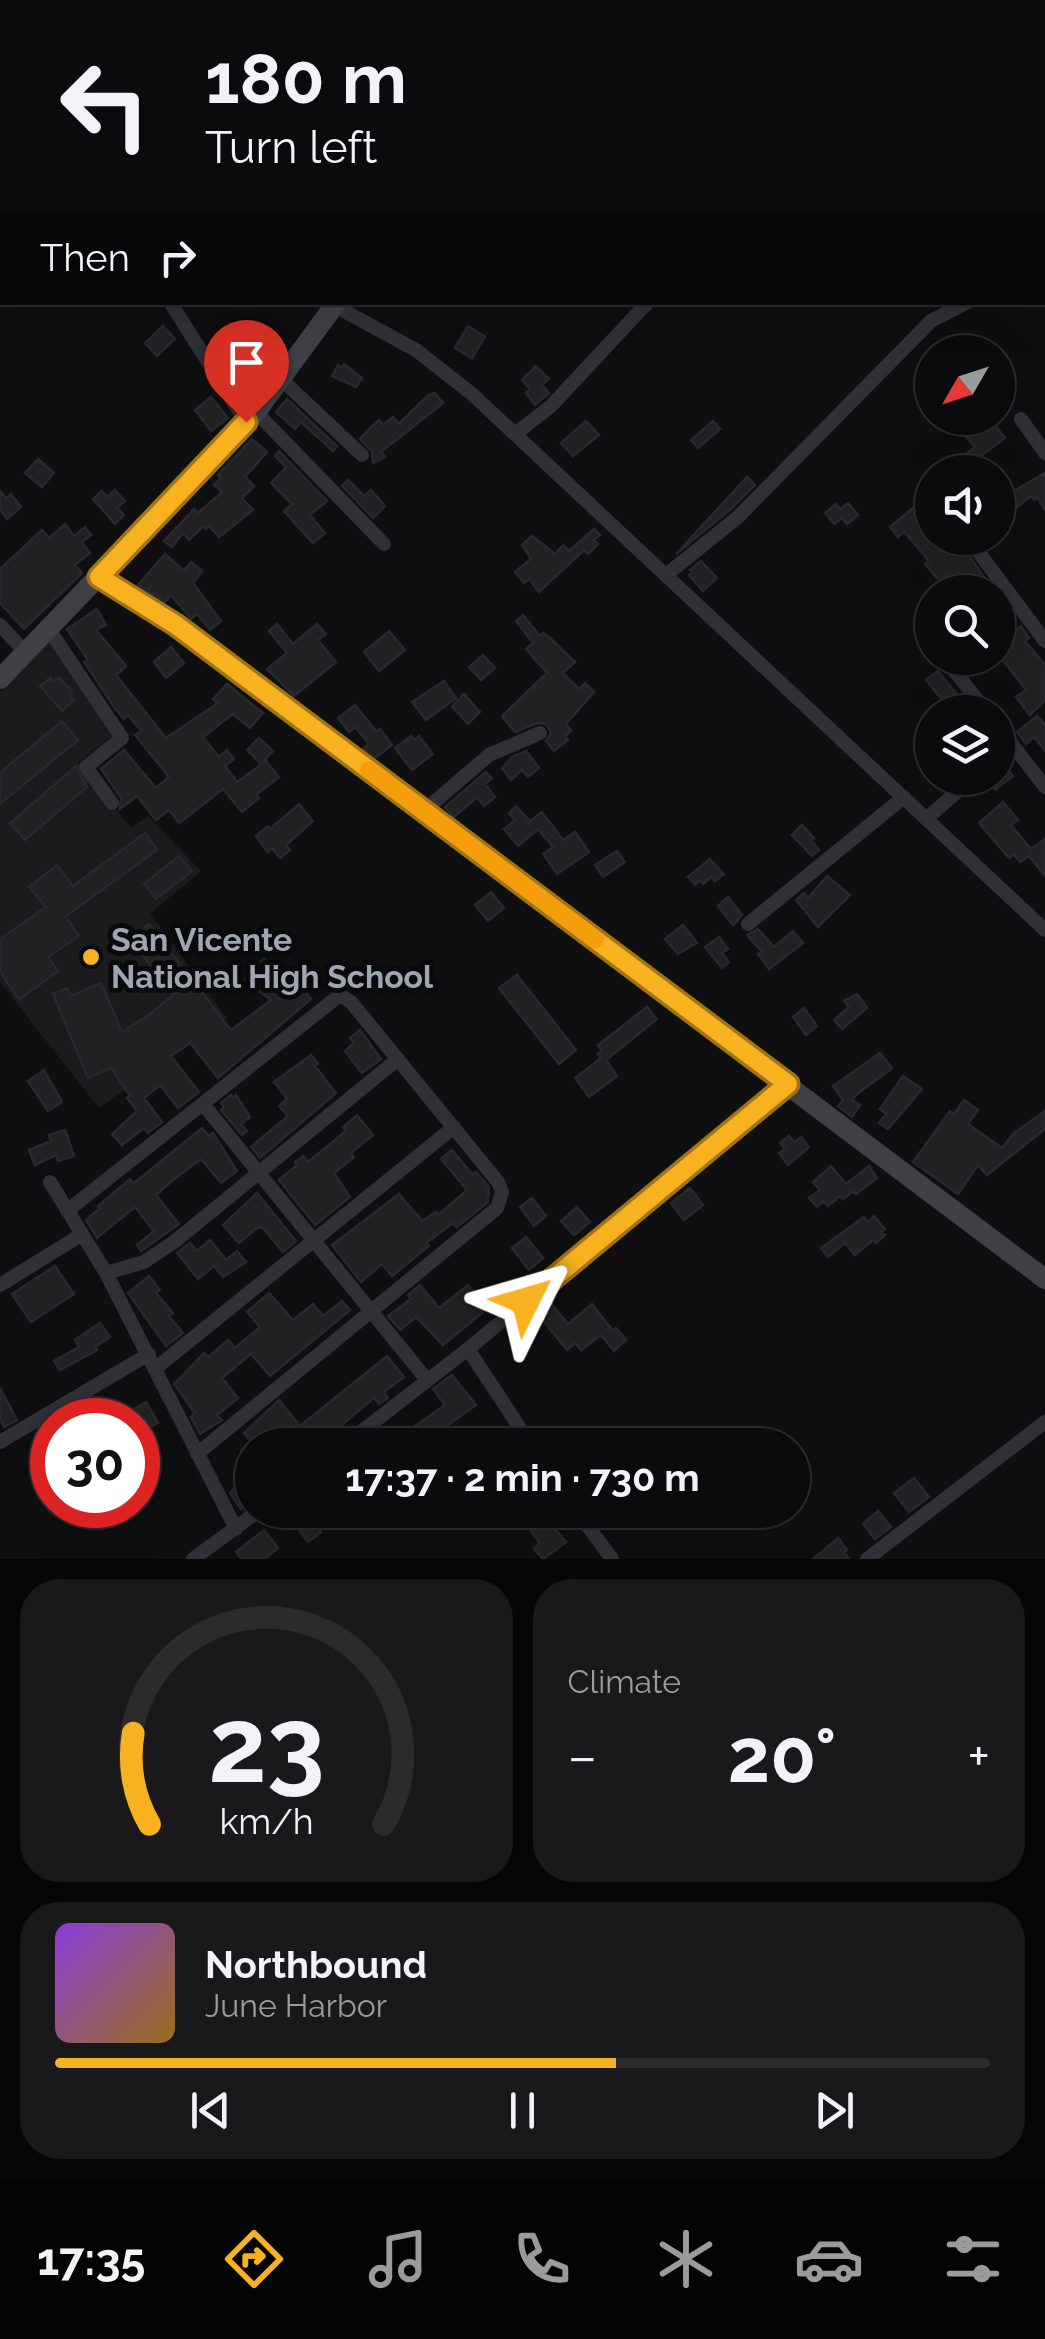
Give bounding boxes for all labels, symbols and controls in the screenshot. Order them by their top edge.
text: 180 m [205,37,407,119]
icon: left [40,40,170,170]
text: Turn left [205,121,377,174]
icon: right [150,230,205,285]
text: Then [40,235,130,280]
pin [204,320,289,423]
icon: arrive [219,335,274,390]
north arrow [915,335,1015,435]
map controls [915,335,1015,795]
button: sound [915,455,1015,555]
button: search [915,575,1015,675]
button: layers [915,695,1015,795]
place label: San Vicente National High School [111,921,434,995]
marker: San Vicente National High School [80,946,102,968]
position arrow [474,1249,578,1353]
speed limit sign: 30 [30,1398,160,1528]
text: 17:37 · 2 min · 730 m [345,1455,700,1500]
text: Climate [568,1663,681,1700]
text: 23 [208,1684,325,1806]
text: 20° [728,1711,836,1800]
text: − [568,1724,597,1789]
text: + [967,1724,990,1789]
text: km/h [219,1800,313,1842]
text: Northbound [205,1942,427,1987]
text: June Harbor [205,1987,387,2024]
icon: previous [183,2083,238,2138]
icon: pause [495,2083,550,2138]
icon: next [807,2083,862,2138]
icon: directions [219,2224,289,2294]
icon: music [363,2224,433,2294]
icon: phone [507,2224,577,2294]
icon: climate [651,2224,721,2294]
icon: car [794,2224,864,2294]
icon: filters [938,2224,1008,2294]
text: 17:35 [37,2233,146,2286]

